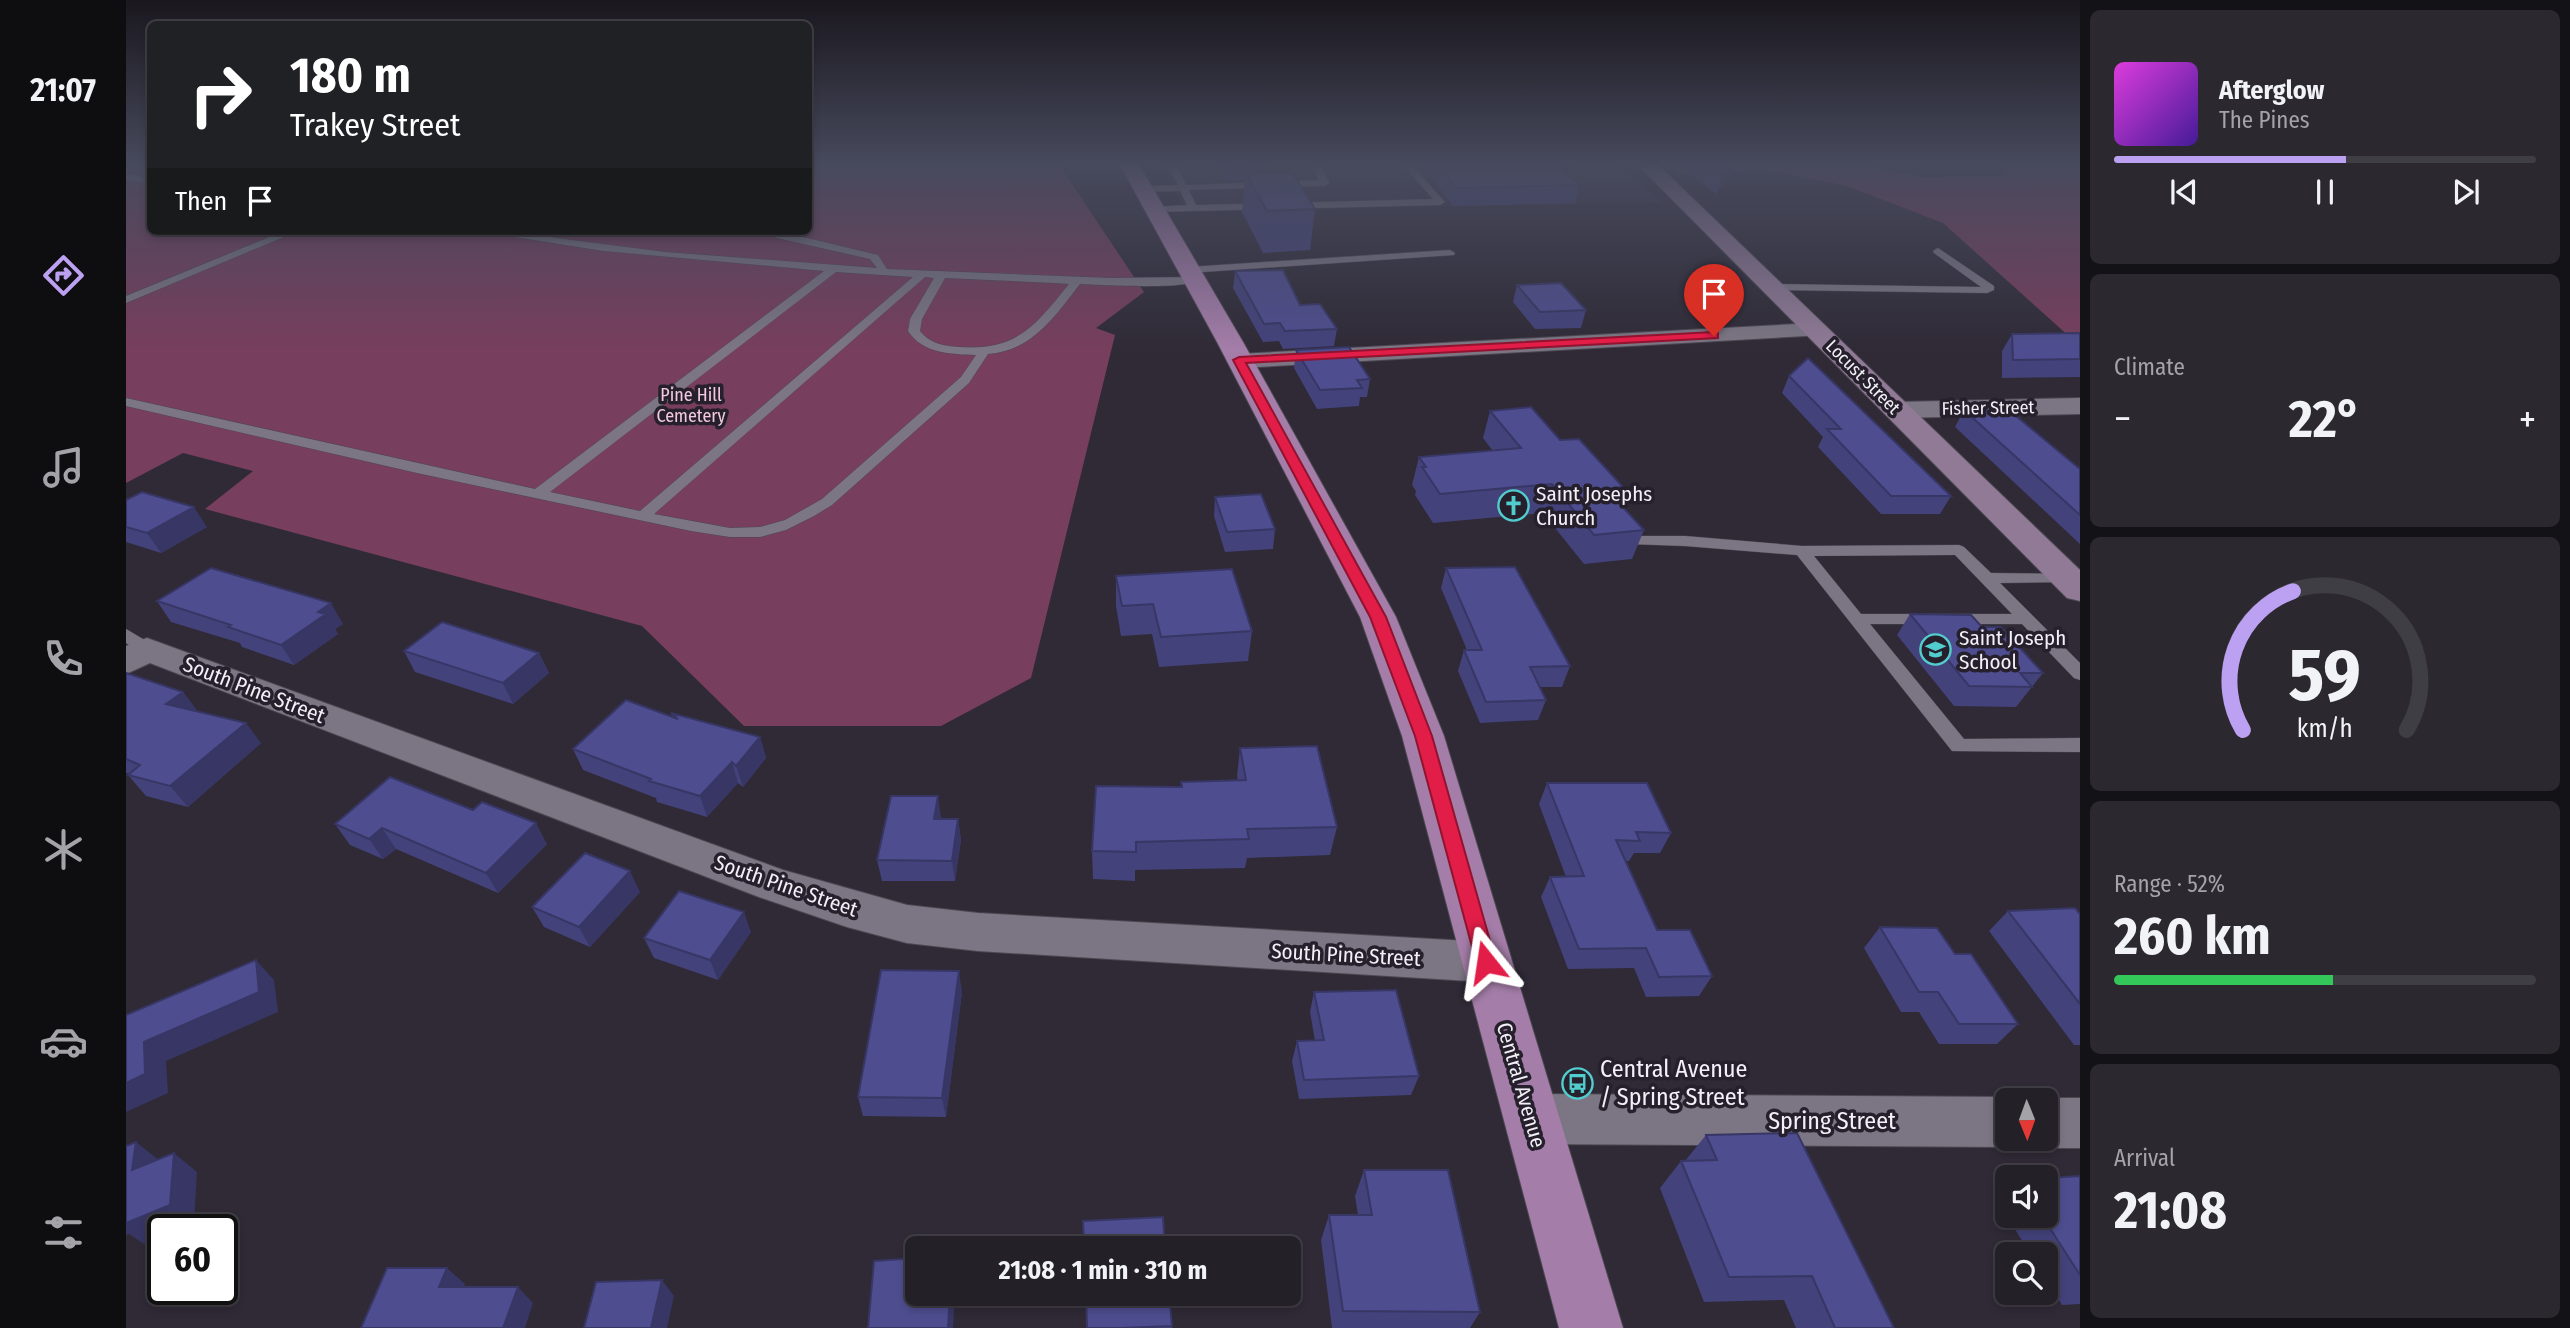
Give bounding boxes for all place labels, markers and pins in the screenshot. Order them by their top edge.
pin [1684,264,1744,336]
place label: Saint Josephs Church [1536,481,1652,531]
church icon: Saint Josephs Church [1496,489,1530,523]
place label: Saint Joseph School [1959,625,2066,675]
school or university icon: Saint Joseph School [1919,633,1953,667]
place label: Central Avenue / Spring Street [1600,1055,1747,1111]
bus stop icon: Central Avenue / Spring Street [1560,1066,1594,1100]

